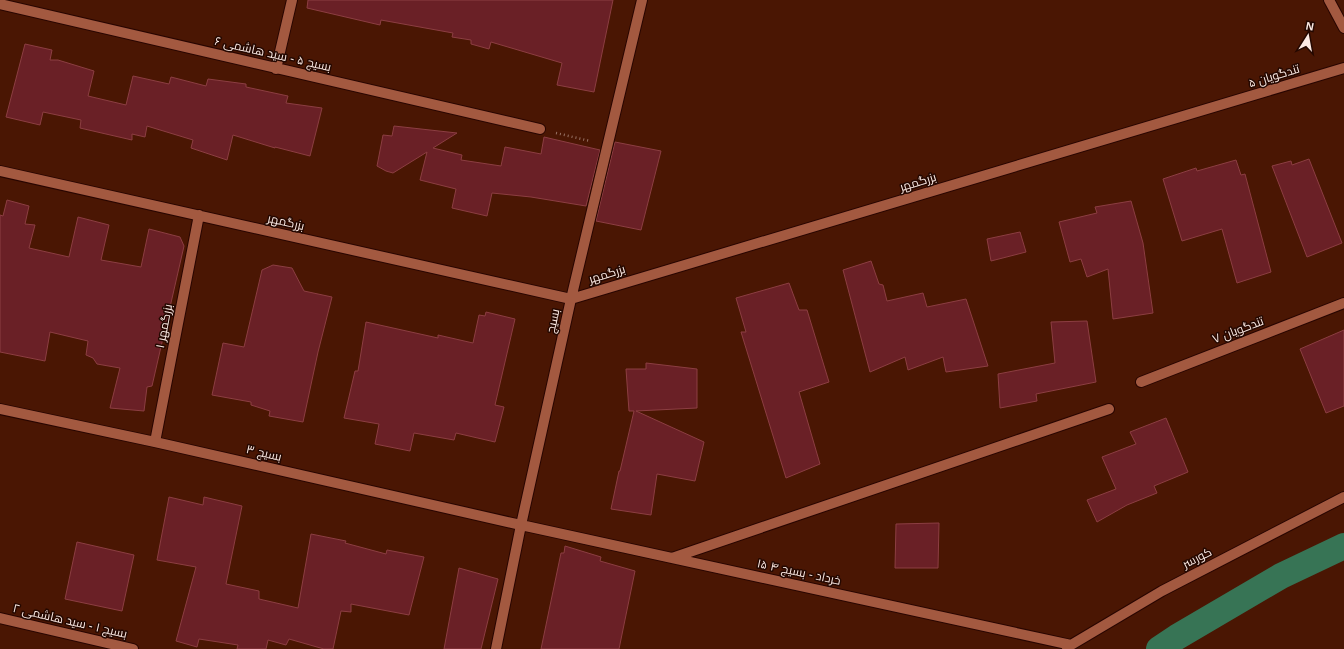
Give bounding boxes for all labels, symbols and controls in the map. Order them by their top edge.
north arrow [1288,16,1328,56]
text: N [1305,20,1315,33]
street label: بسیج ۵ - سید هاشمی ۶ [213,34,333,75]
street label: تندگویان ۵ [1247,61,1302,90]
street label: بزرگمهر [897,170,938,194]
street label: بزرگمهر [265,211,306,233]
street label: بزرگمهر [586,262,627,286]
street label: بزرگمهر ۱ [153,303,175,349]
street label: بسیج [544,308,563,335]
street label: تندگویان ۷ [1210,314,1266,346]
street label: بسیج ۳ [245,442,283,465]
street label: کورسر [1179,545,1214,572]
street label: ۱۵ خرداد - بسیج ۴ [756,556,842,589]
street label: بسیج ۱ - سید هاشمی ۲ [11,601,129,642]

